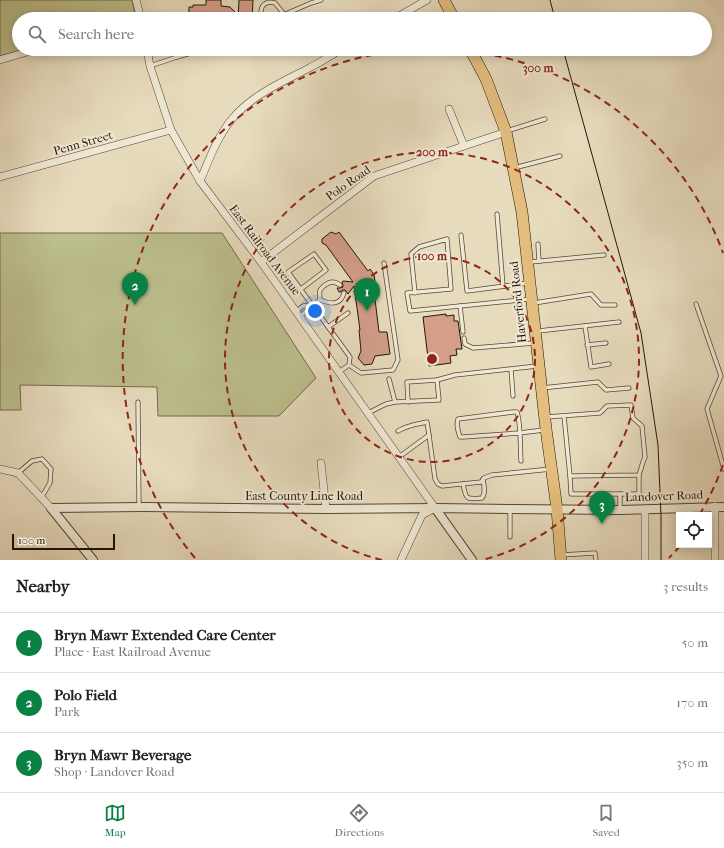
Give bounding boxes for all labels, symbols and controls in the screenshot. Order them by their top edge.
search box [12,12,712,56]
icon: search [26,23,48,45]
text: Search here [58,25,134,43]
text: 300 m [523,61,554,76]
street label: Penn Street [52,128,115,158]
text: 200 m [416,145,449,159]
street label: Polo Road [323,162,374,204]
street label: East Railroad Avenue [226,202,304,298]
text: 100 m [417,249,448,263]
street label: Haverford Road [507,260,529,344]
pin: 2 [122,272,148,305]
pin: 1 [354,278,380,311]
your location [305,301,325,321]
centre of rings [425,352,439,366]
street label: Landover Road [625,488,704,504]
street label: East County Line Road [245,489,363,503]
pin: 3 [589,491,615,524]
map controls [676,512,712,548]
button: locate [676,512,712,548]
scale bar [12,532,115,551]
text: 100 m [18,534,46,547]
text: Nearby [16,576,70,596]
text: 3 results [663,579,708,594]
text: Bryn Mawr Extended Care Center [54,626,276,644]
text: 1 [27,635,31,650]
text: 50 m [682,635,708,650]
text: Place · East Railroad Avenue [54,644,211,659]
text: Polo Field [54,686,117,704]
text: 2 [26,695,32,710]
text: 170 m [676,695,708,710]
text: Park [54,704,80,719]
text: Bryn Mawr Beverage [54,746,192,764]
text: 3 [26,755,32,770]
text: 350 m [676,755,708,770]
text: Shop · Landover Road [54,764,175,779]
tab: Map [104,802,126,839]
tab: Directions [335,802,384,839]
tab: Saved [592,802,620,839]

